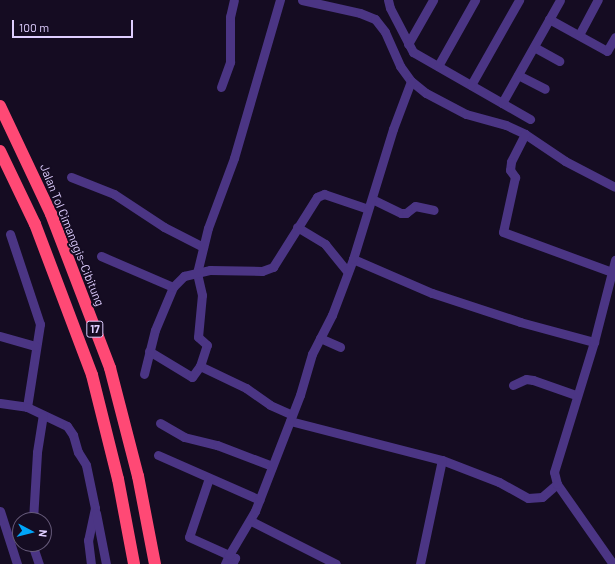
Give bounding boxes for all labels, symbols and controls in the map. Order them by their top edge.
scale bar [14,12,135,38]
text: 100 m [19,20,49,34]
street label: Jalan Tol Cimanggis–Cibitung [37,162,107,308]
road number: 17 [86,320,104,338]
north arrow [12,512,52,552]
text: N [37,529,50,538]

